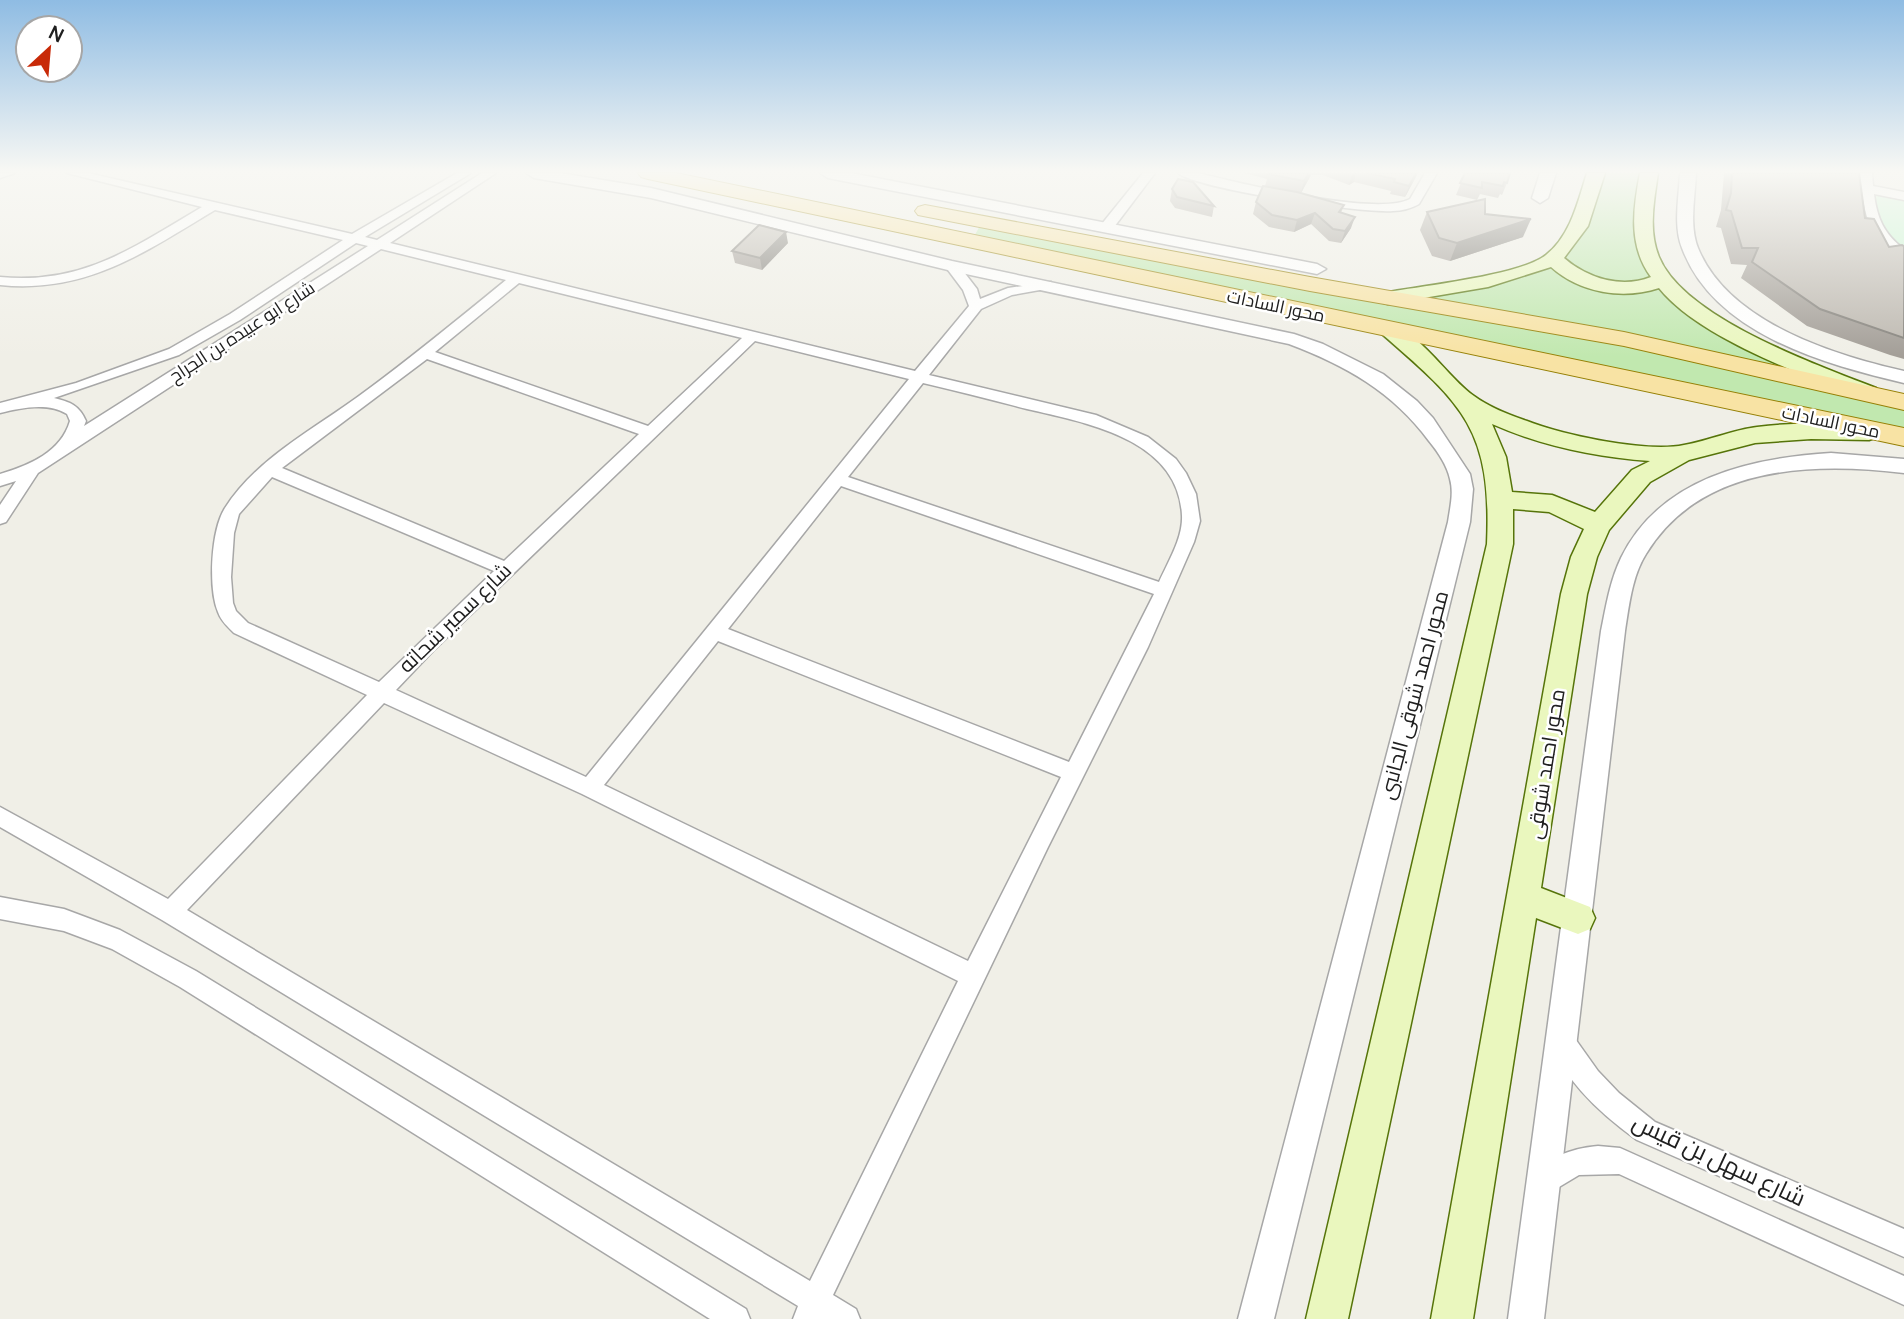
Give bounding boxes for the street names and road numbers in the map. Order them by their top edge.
street label: شارع ابو عبيده بن الجراح [164,275,320,388]
street label: محور السادات [1225,283,1327,327]
street label: محور السادات [1780,399,1882,443]
street label: شارع سمير شحاته [392,556,518,679]
street label: محور احمد شوقى الجانبى [1372,587,1454,802]
street label: محور احمد شوقى [1519,687,1571,841]
street label: شارع سهل بن قيس [1627,1104,1812,1214]

